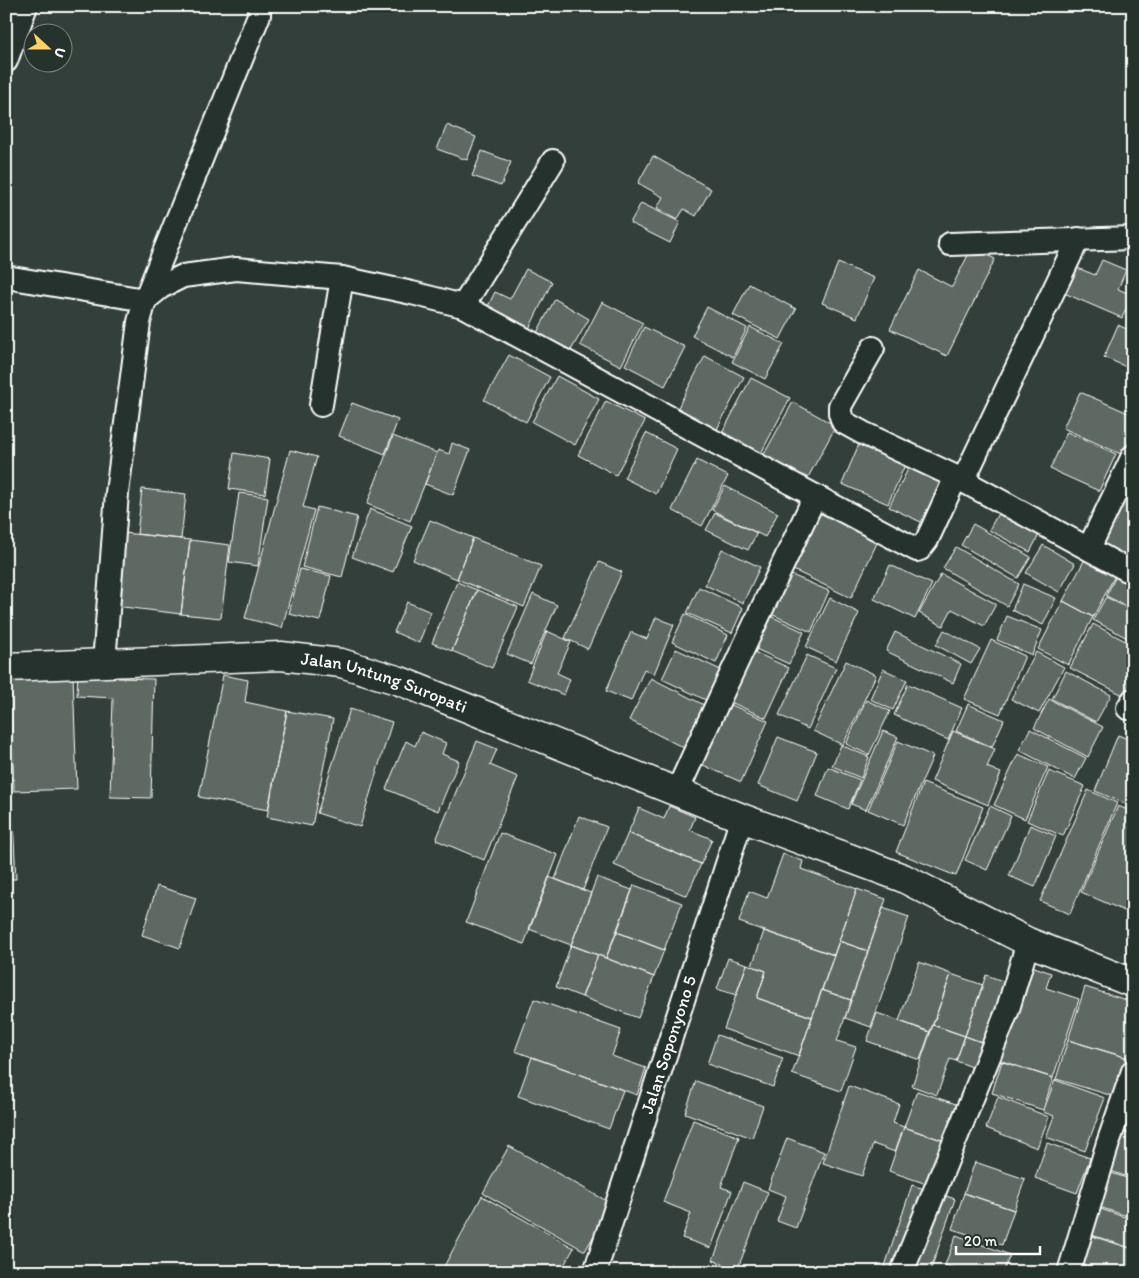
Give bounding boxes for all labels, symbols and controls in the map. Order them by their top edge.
north arrow [22,22,72,72]
text: U [50,45,69,60]
street label: Jalan Untung Suropati [300,647,470,718]
street label: Jalan Soponyono 5 [636,973,701,1117]
scale bar [956,1223,1040,1255]
text: 20 m [964,1232,998,1250]

